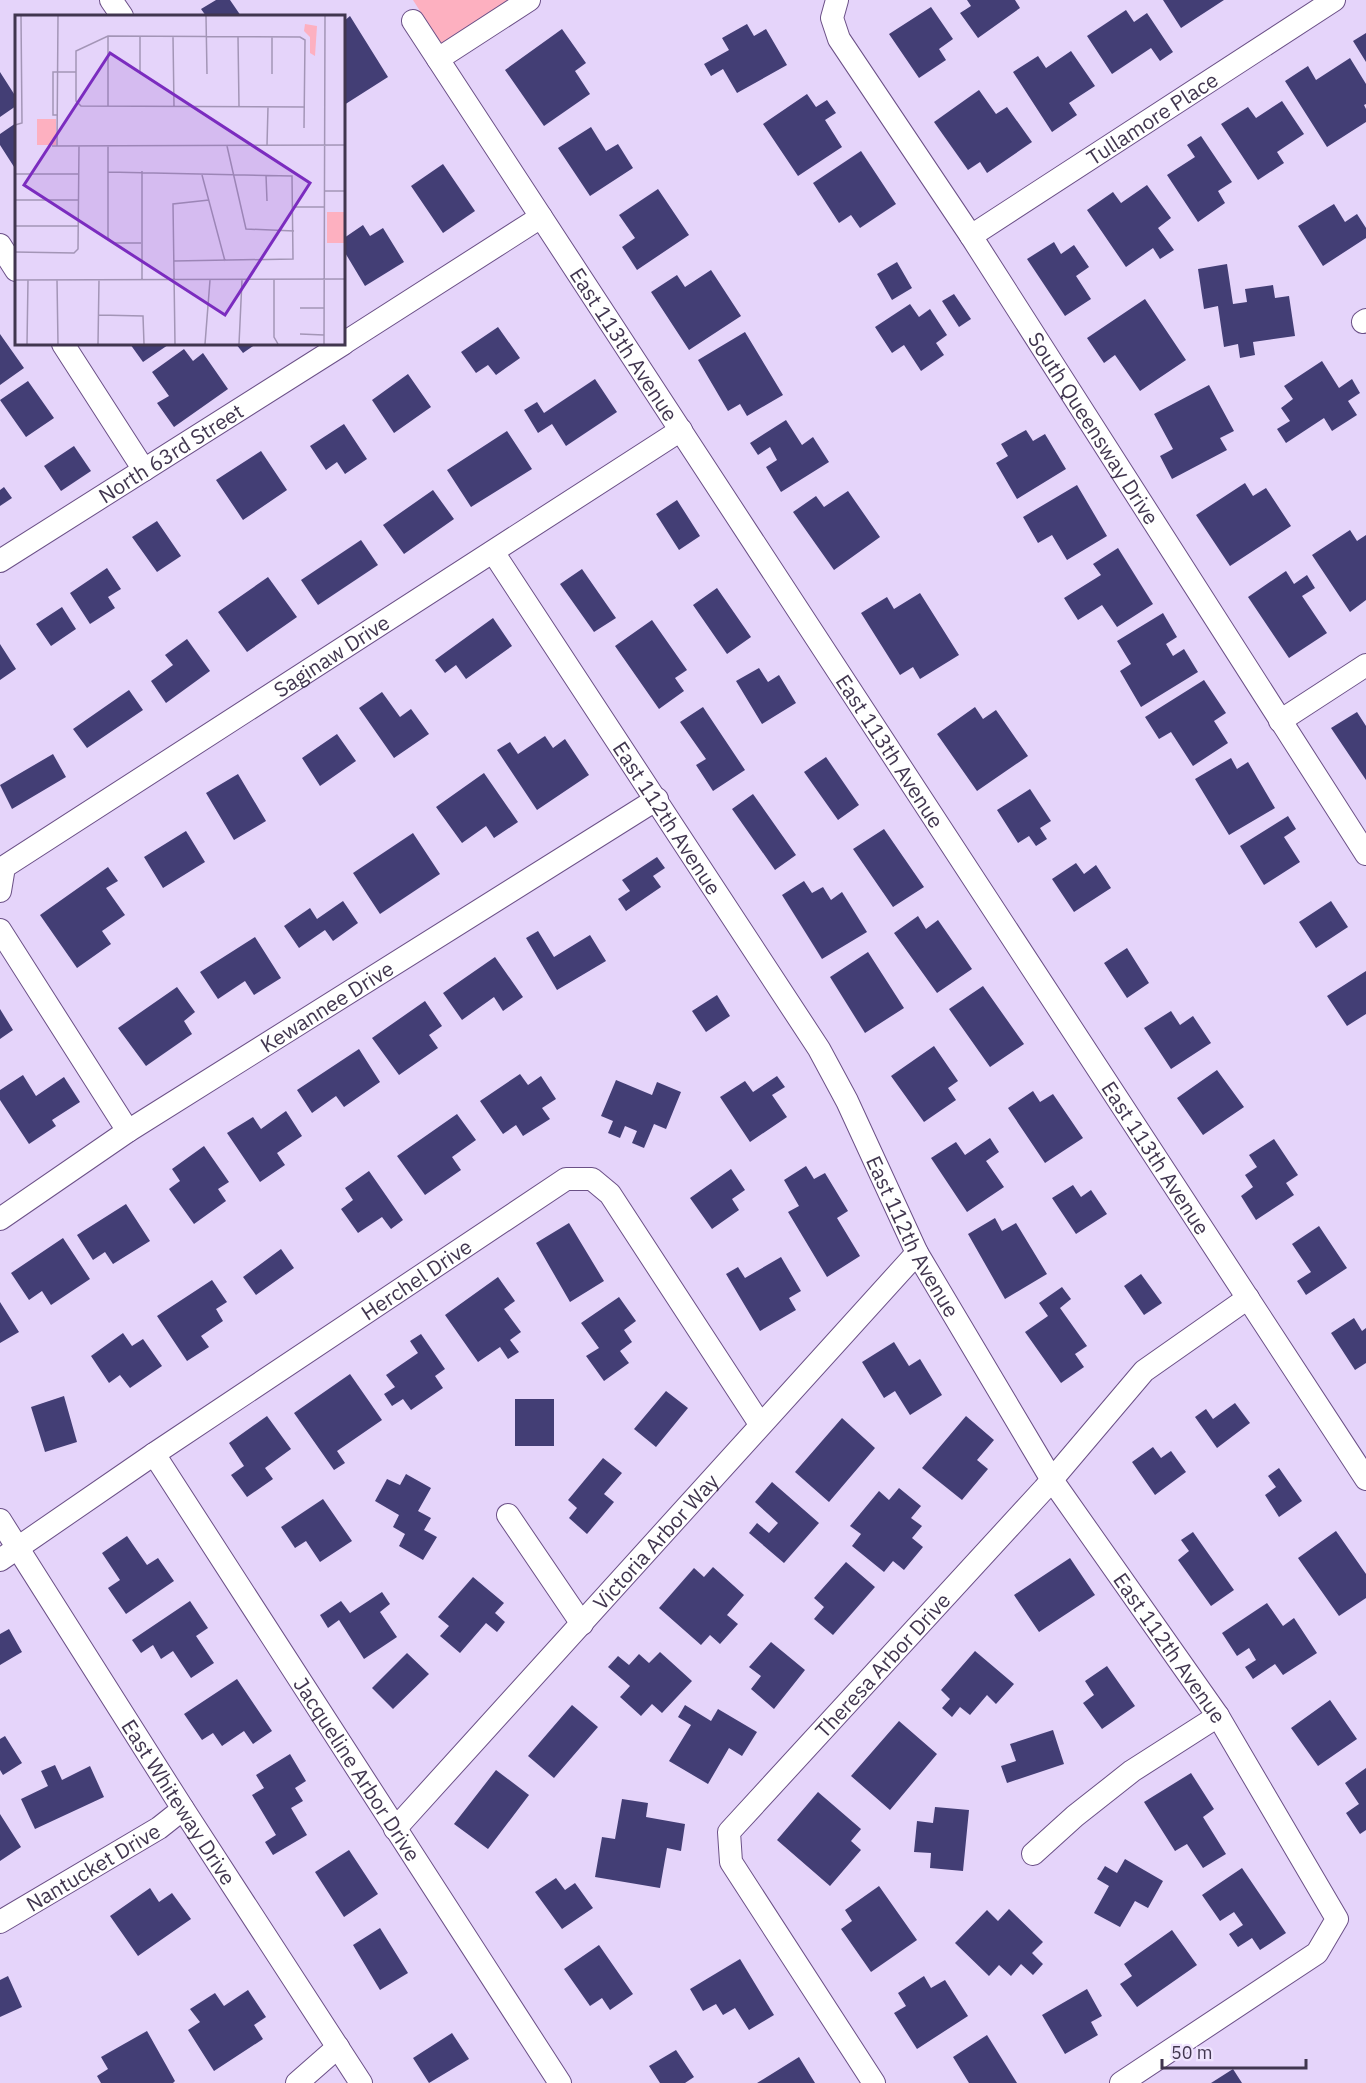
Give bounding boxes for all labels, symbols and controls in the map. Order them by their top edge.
inset map [15,15,345,345]
street label: Tullamore Place [1081,65,1223,171]
street label: East 113th Avenue [564,262,685,426]
street label: South Queensway Drive [1022,327,1166,530]
street label: North 63rd Street [93,397,248,509]
street label: Saginaw Drive [268,608,395,703]
street label: East 113th Avenue [830,669,951,833]
street label: East 112th Avenue [607,736,728,900]
street label: Kewannee Drive [255,954,399,1059]
street label: East 113th Avenue [1096,1075,1216,1240]
street label: East 112th Avenue [860,1151,966,1322]
street label: Herchel Drive [355,1232,477,1326]
street label: Victoria Arbor Way [586,1467,725,1616]
street label: East 112th Avenue [1107,1567,1233,1729]
street label: Theresa Arbor Drive [809,1586,956,1744]
street label: Jacqueline Arbor Drive [288,1672,427,1867]
street label: East Whiteway Drive [116,1714,243,1890]
street label: Nantucket Drive [21,1816,165,1918]
scale bar [1162,2032,1306,2070]
text: 50 m [1171,2041,1213,2064]

